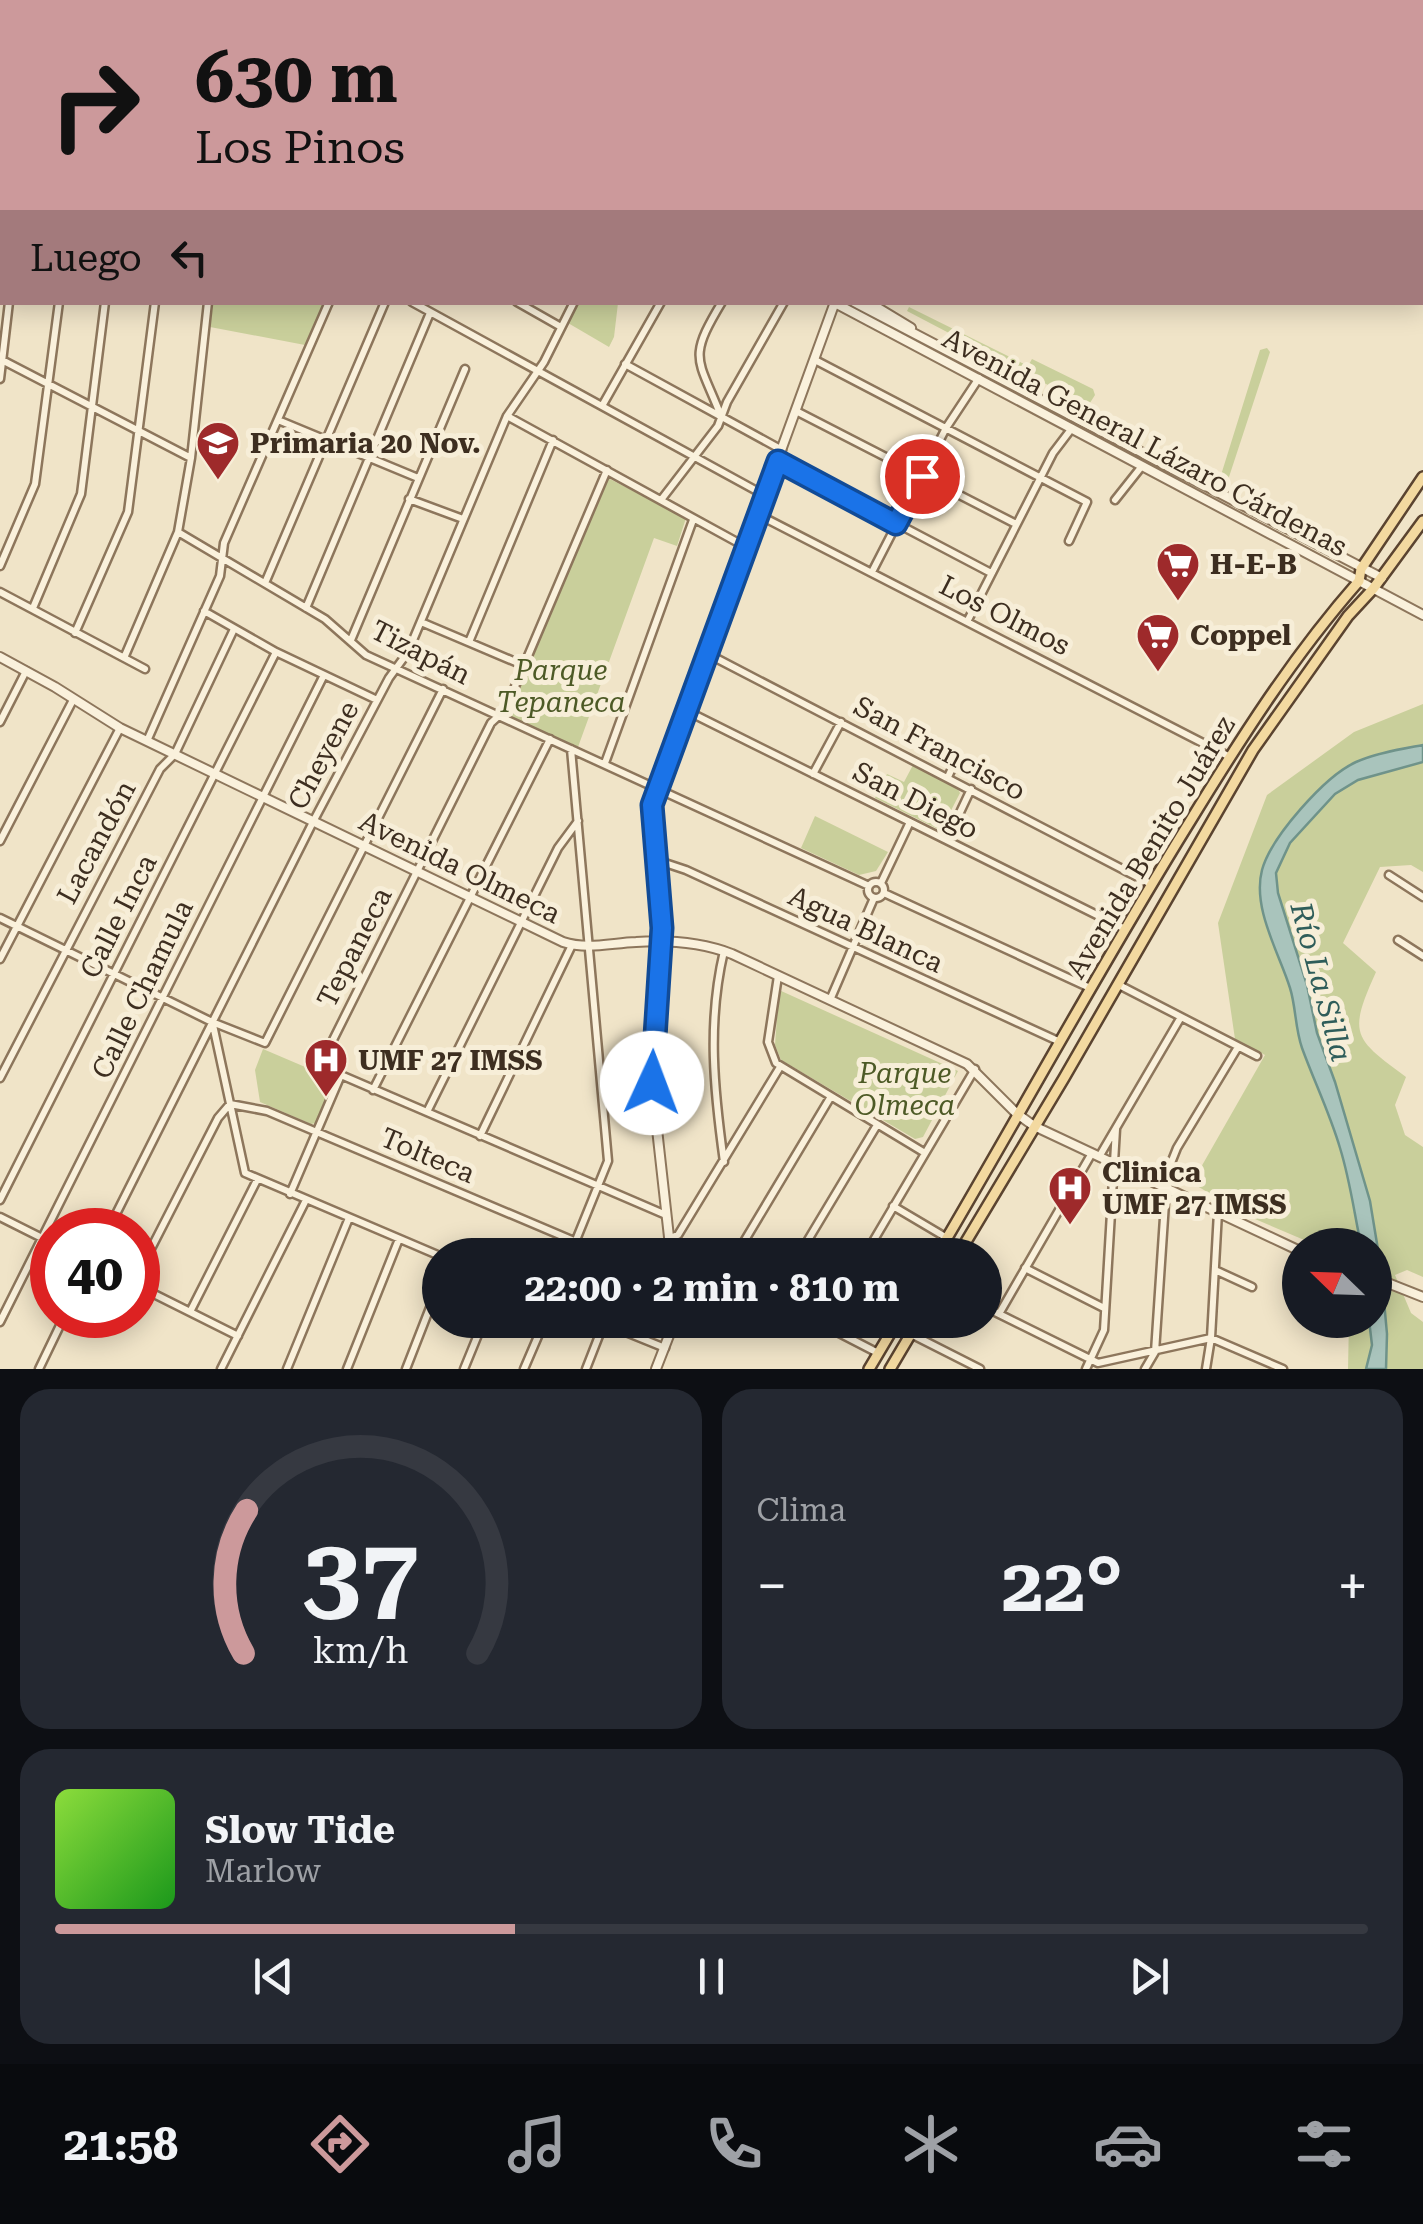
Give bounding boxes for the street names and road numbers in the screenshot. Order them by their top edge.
street label: Avenida General Lázaro Cárdenas [937,321,1353,563]
street label: Los Olmos [934,569,1076,662]
street label: Tizapán [365,613,476,691]
street label: San Francisco [848,689,1031,808]
street label: Cheyene [281,695,366,815]
street label: Avenida Benito Juárez [1059,710,1242,984]
street label: San Diego [848,755,984,846]
street label: Lacandón [50,775,143,909]
street label: Avenida Olmeca [354,804,566,930]
street label: Calle Inca [73,849,164,984]
street label: Agua Blanca [783,879,948,980]
street label: Tepaneca [310,882,399,1013]
street label: Calle Chamula [85,894,200,1084]
street label: Tolteca [376,1121,480,1190]

